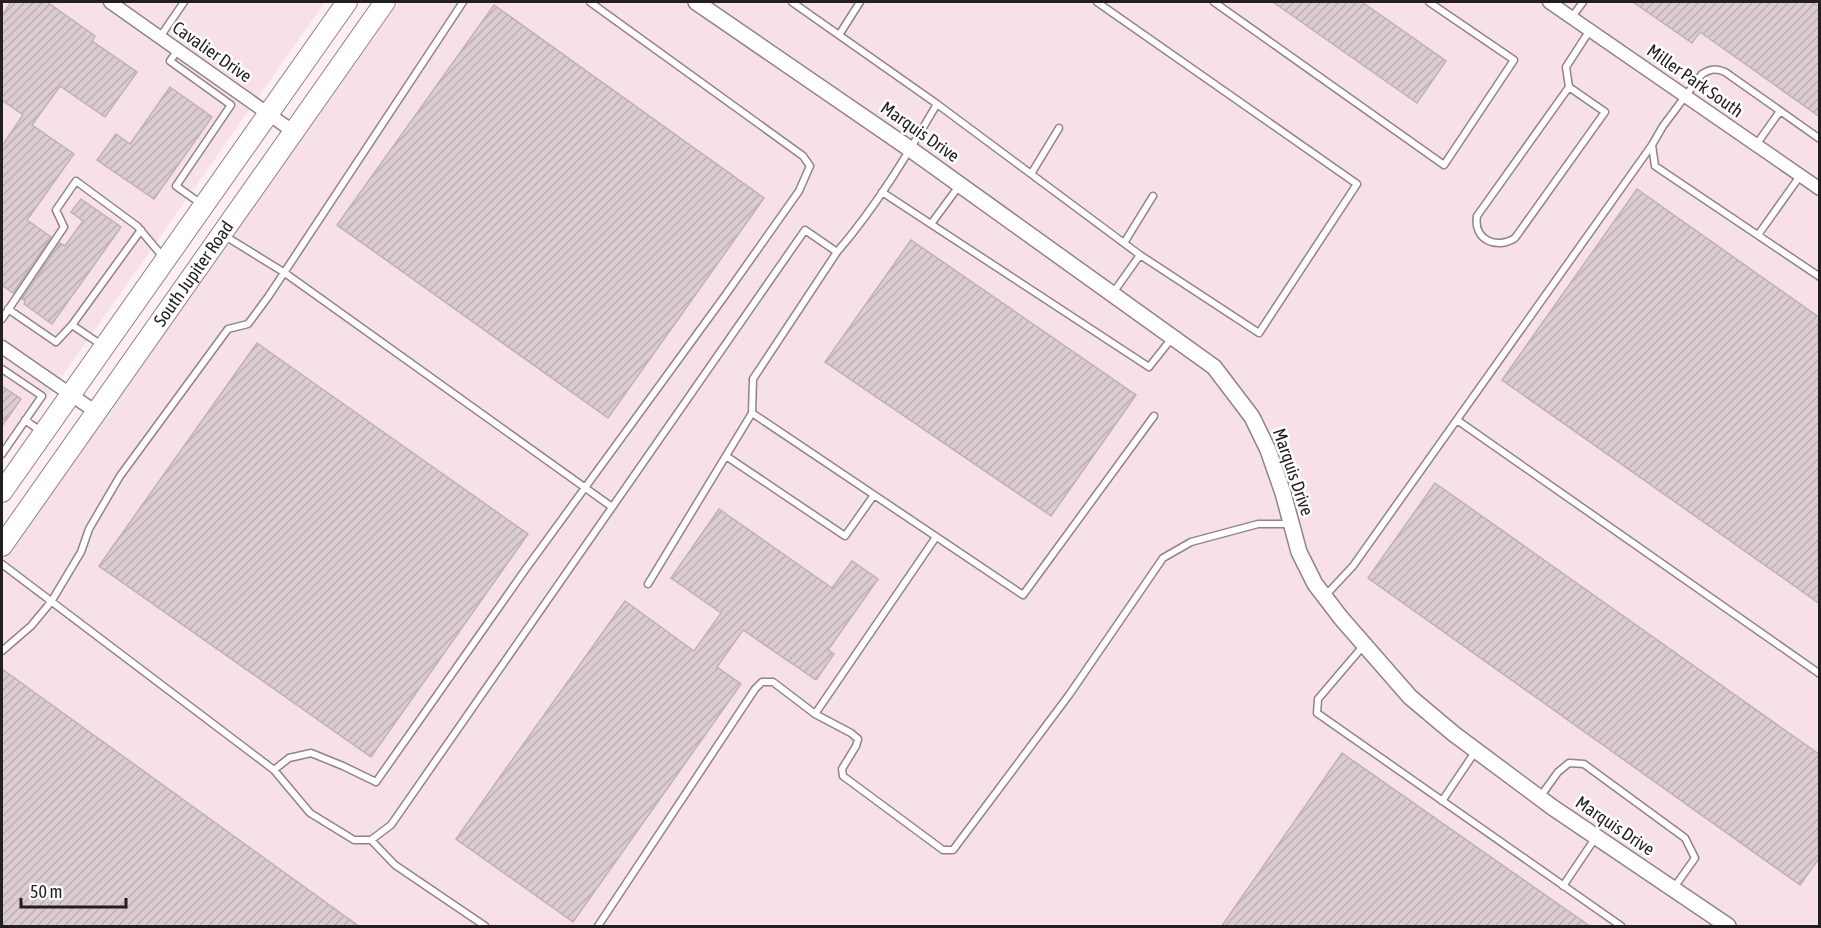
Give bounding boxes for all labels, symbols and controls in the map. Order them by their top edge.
street label: Cavalier Drive [169,17,256,87]
street label: Miller Park South [1643,40,1747,122]
street label: Marquis Drive [877,97,964,166]
street label: South Jupiter Road [149,217,237,330]
street label: Marquis Drive [1269,425,1318,518]
street label: Marquis Drive [1572,791,1659,860]
scale bar [21,871,126,909]
text: 50 m [30,881,62,902]

